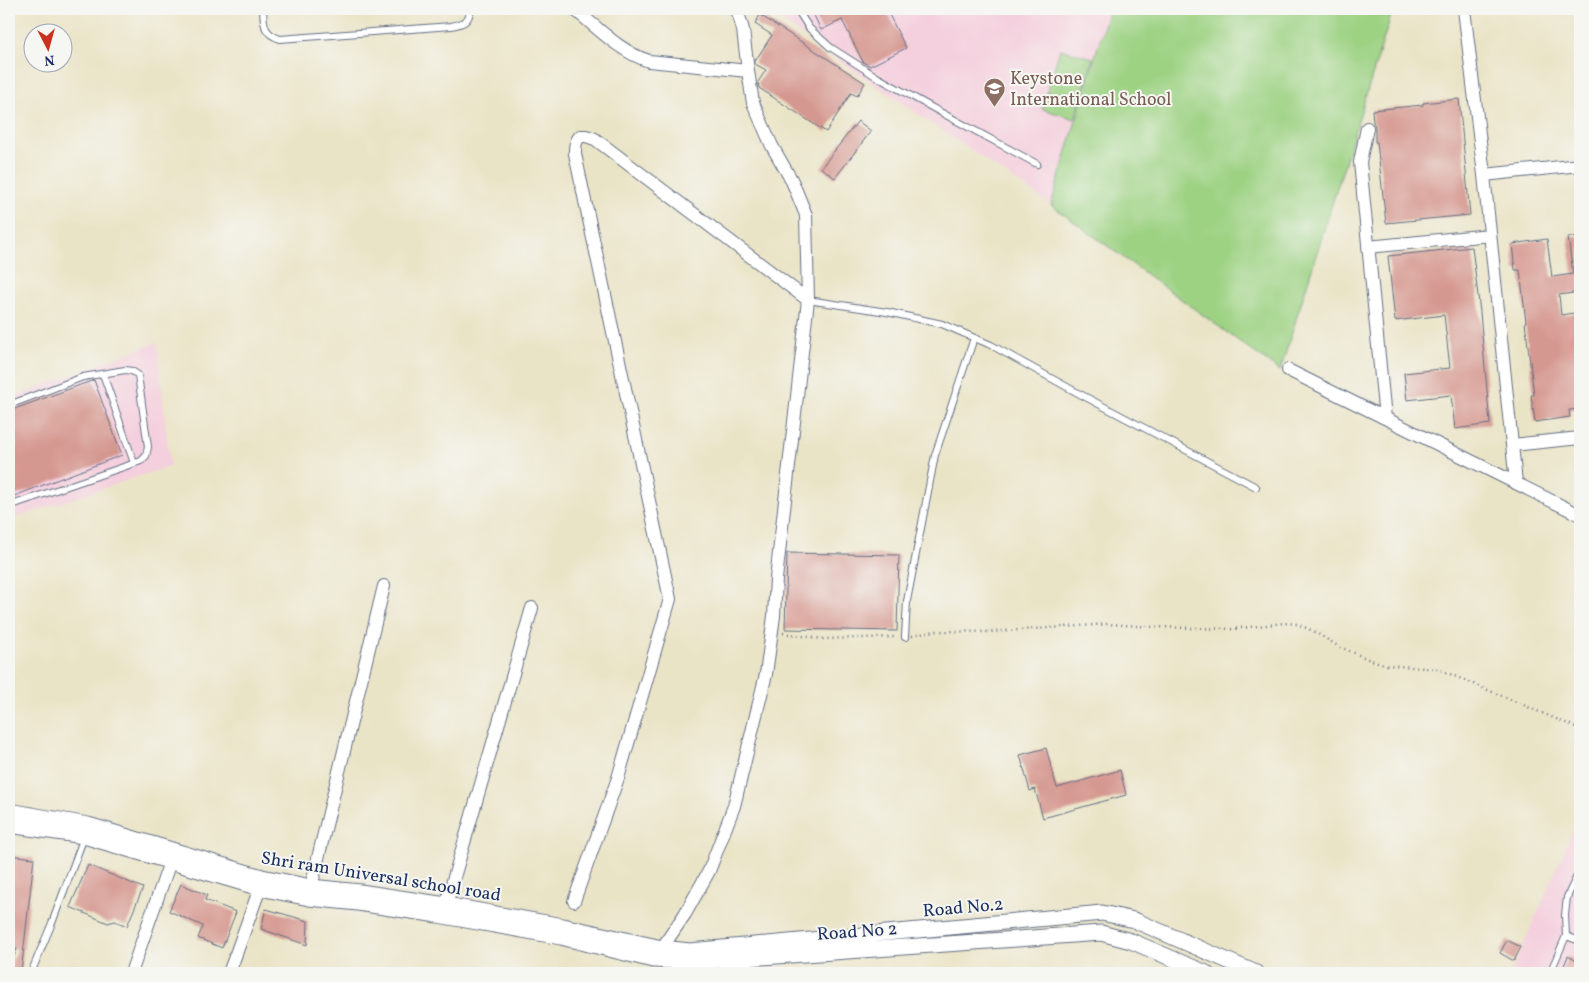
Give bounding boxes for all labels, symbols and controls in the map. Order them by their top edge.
north arrow [22,22,72,72]
text: N [43,49,55,69]
place label: Keystone International School [1010,67,1171,113]
school or university icon: Keystone International School [982,76,1006,107]
street label: Shri ram Universal school road [259,846,503,909]
street label: Road No.2 [922,893,1005,924]
street label: Road No 2 [816,917,898,948]

